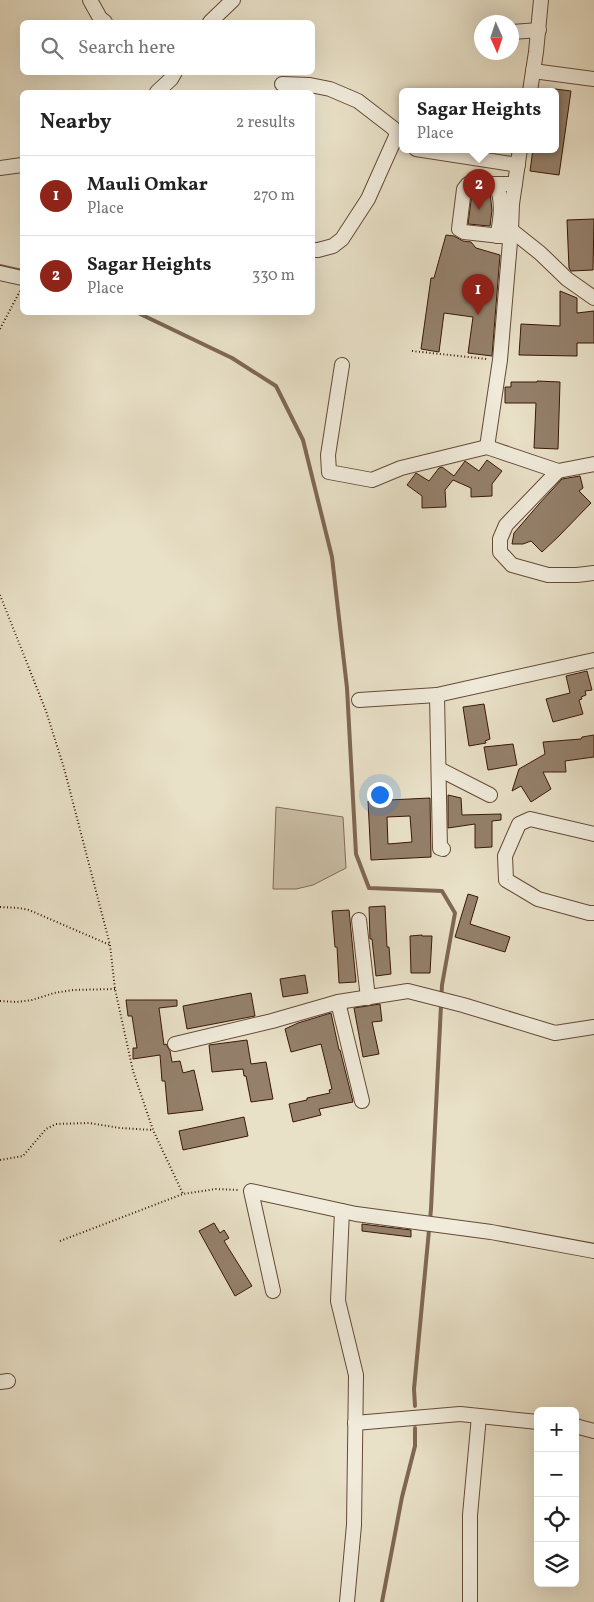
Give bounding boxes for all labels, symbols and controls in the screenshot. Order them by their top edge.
north arrow [474,15,519,60]
search box [20,20,315,75]
icon: search [38,34,66,62]
text: Search here [78,35,175,61]
popup [399,88,559,153]
text: Sagar Heights [417,97,541,123]
text: Nearby [40,108,111,137]
text: 2 results [236,112,295,134]
text: Place [417,123,454,145]
pin: 2 [463,169,495,210]
text: Mauli Omkar [87,172,208,198]
text: 1 [53,185,59,207]
text: 270 m [253,185,295,207]
text: Place [87,198,124,220]
text: Sagar Heights [87,252,211,278]
text: 2 [52,265,60,287]
text: 330 m [252,265,295,287]
pin: 1 [462,274,494,315]
text: Place [87,278,124,300]
your location [367,782,393,808]
map controls [534,1407,579,1587]
button: + [534,1407,579,1452]
button: − [534,1452,579,1497]
button: locate [534,1497,579,1542]
button: layers [534,1542,579,1587]

